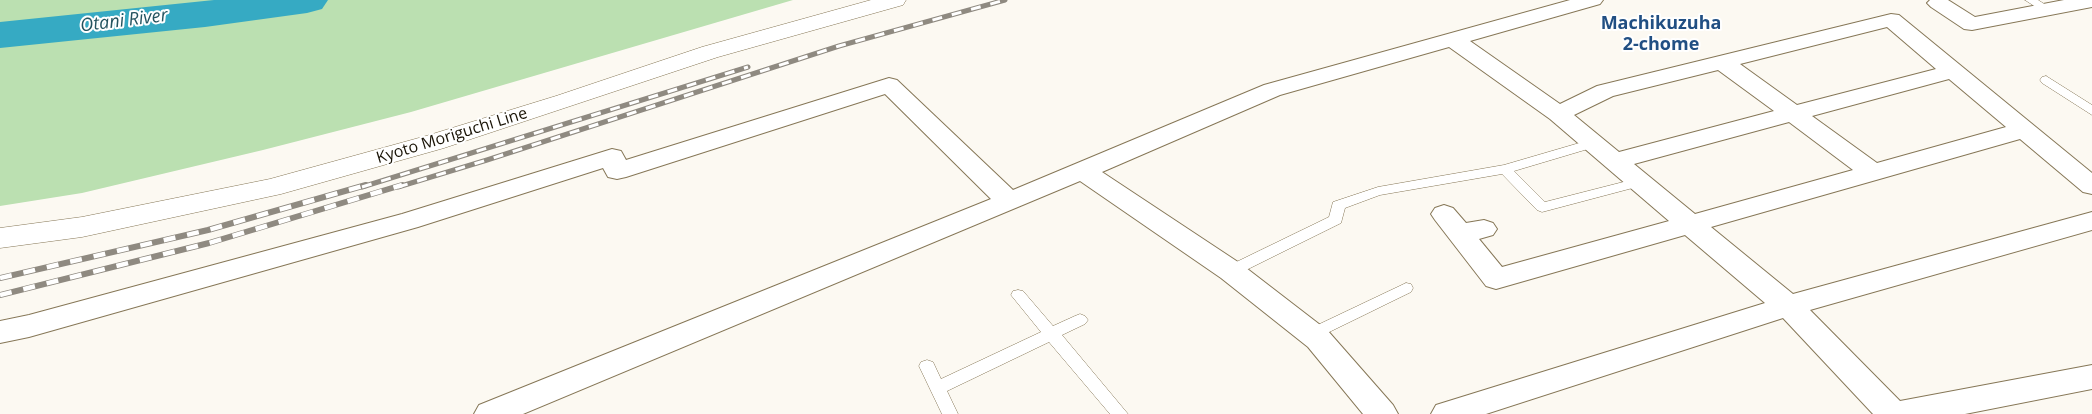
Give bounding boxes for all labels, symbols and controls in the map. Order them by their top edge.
water label: Otani River [79,5,169,37]
district label: Machikuzuha 2-chome [1601,13,1721,56]
street label: Kyoto Moriguchi Line [374,104,530,168]

